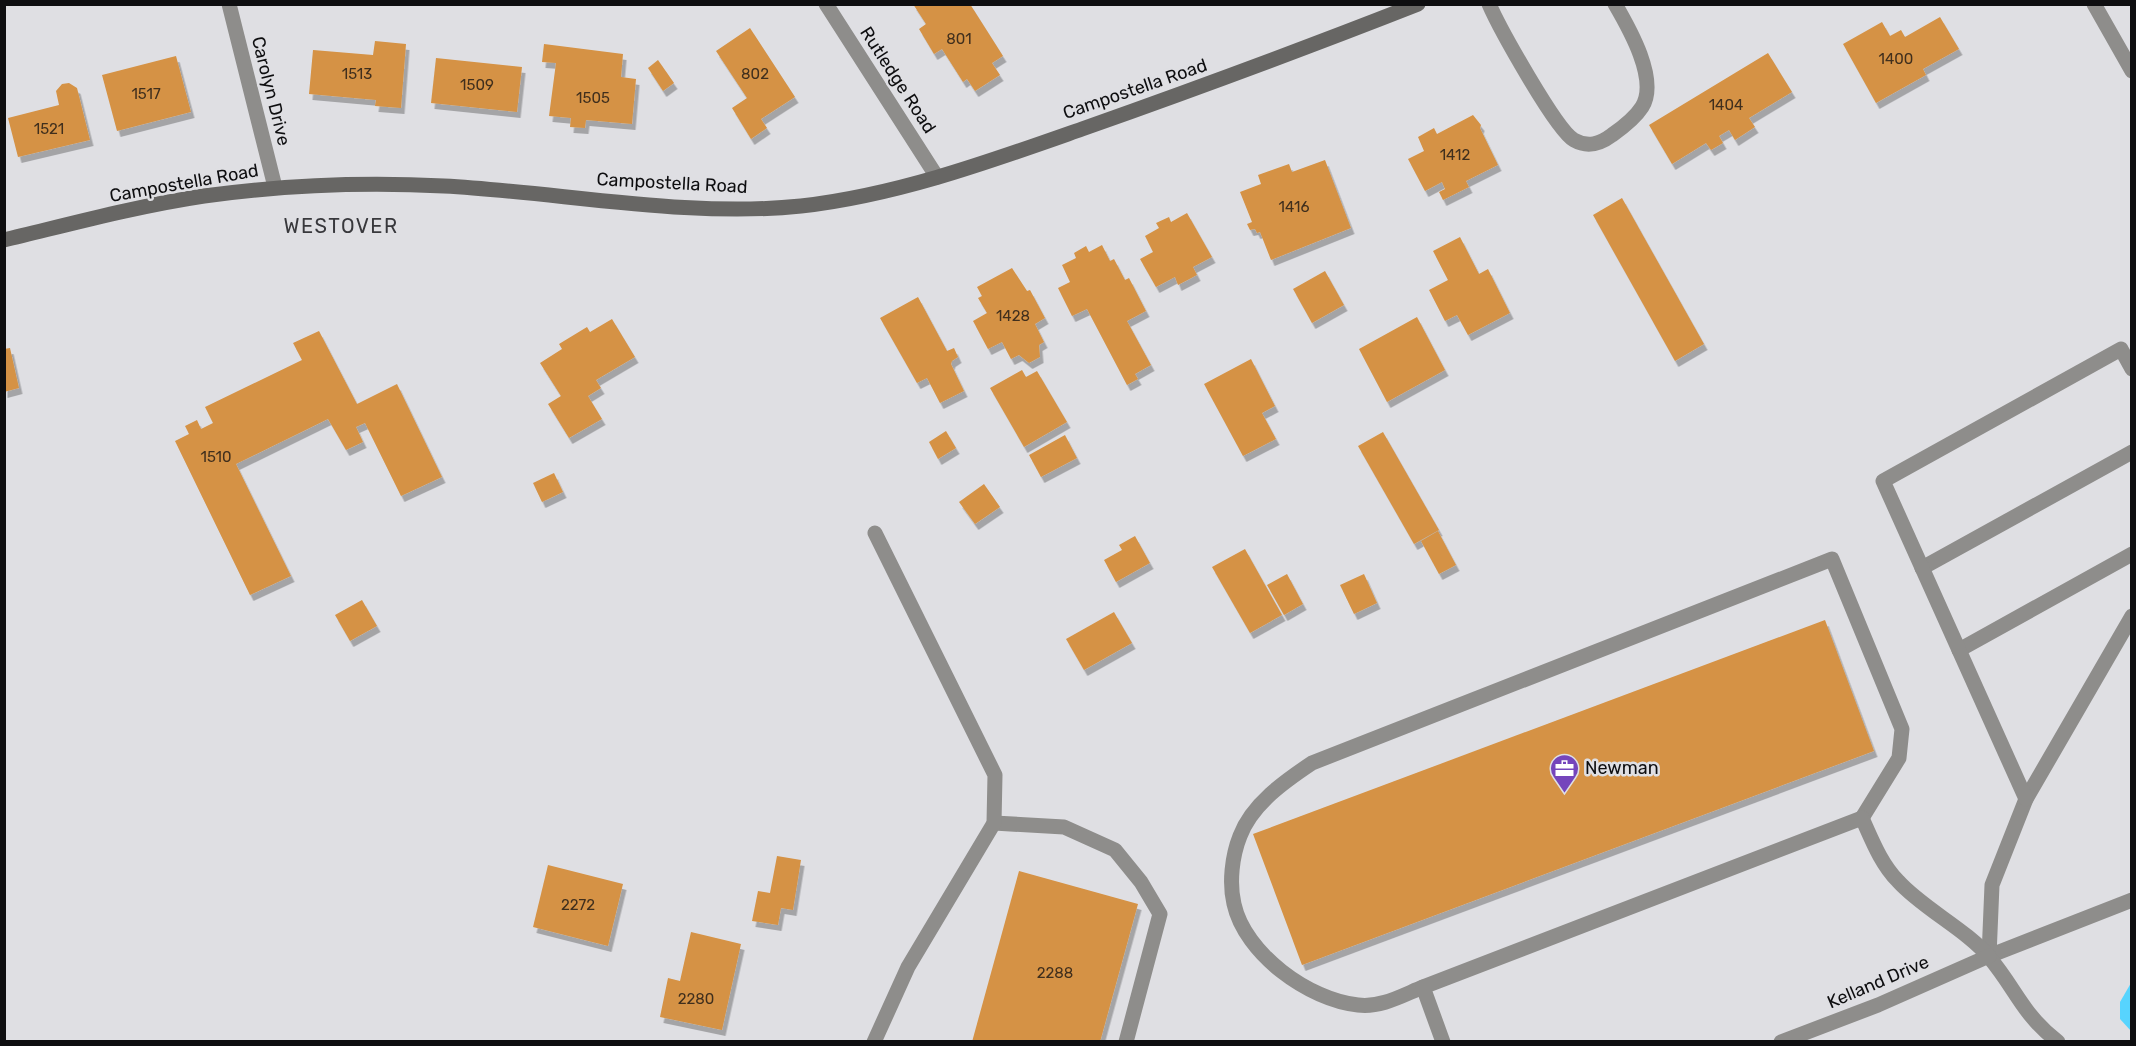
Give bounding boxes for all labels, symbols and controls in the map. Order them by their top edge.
street label: Rutledge Road [855,23,941,137]
house number: 801 [946,30,972,48]
street label: Carolyn Drive [247,34,295,148]
house number: 1400 [1879,50,1913,68]
street label: Campostella Road [1060,54,1210,124]
house number: 1513 [342,65,372,83]
house number: 802 [741,65,769,83]
house number: 1509 [460,76,494,94]
house number: 1517 [131,85,161,103]
house number: 1505 [576,89,610,107]
house number: 1404 [1709,96,1743,114]
house number: 1521 [34,120,64,138]
house number: 1412 [1440,146,1471,164]
street label: Campostella Road [108,159,260,207]
street label: Campostella Road [596,168,748,198]
house number: 1416 [1279,198,1309,216]
district label: WESTOVER [283,214,399,238]
house number: 1428 [996,307,1030,325]
house number: 1510 [200,448,232,466]
office icon: Newman [1548,752,1580,794]
place label: Newman [1585,757,1659,779]
house number: 2272 [561,896,595,914]
street label: Kelland Drive [1824,951,1932,1013]
house number: 2288 [1037,964,1073,982]
house number: 2280 [678,990,714,1008]

